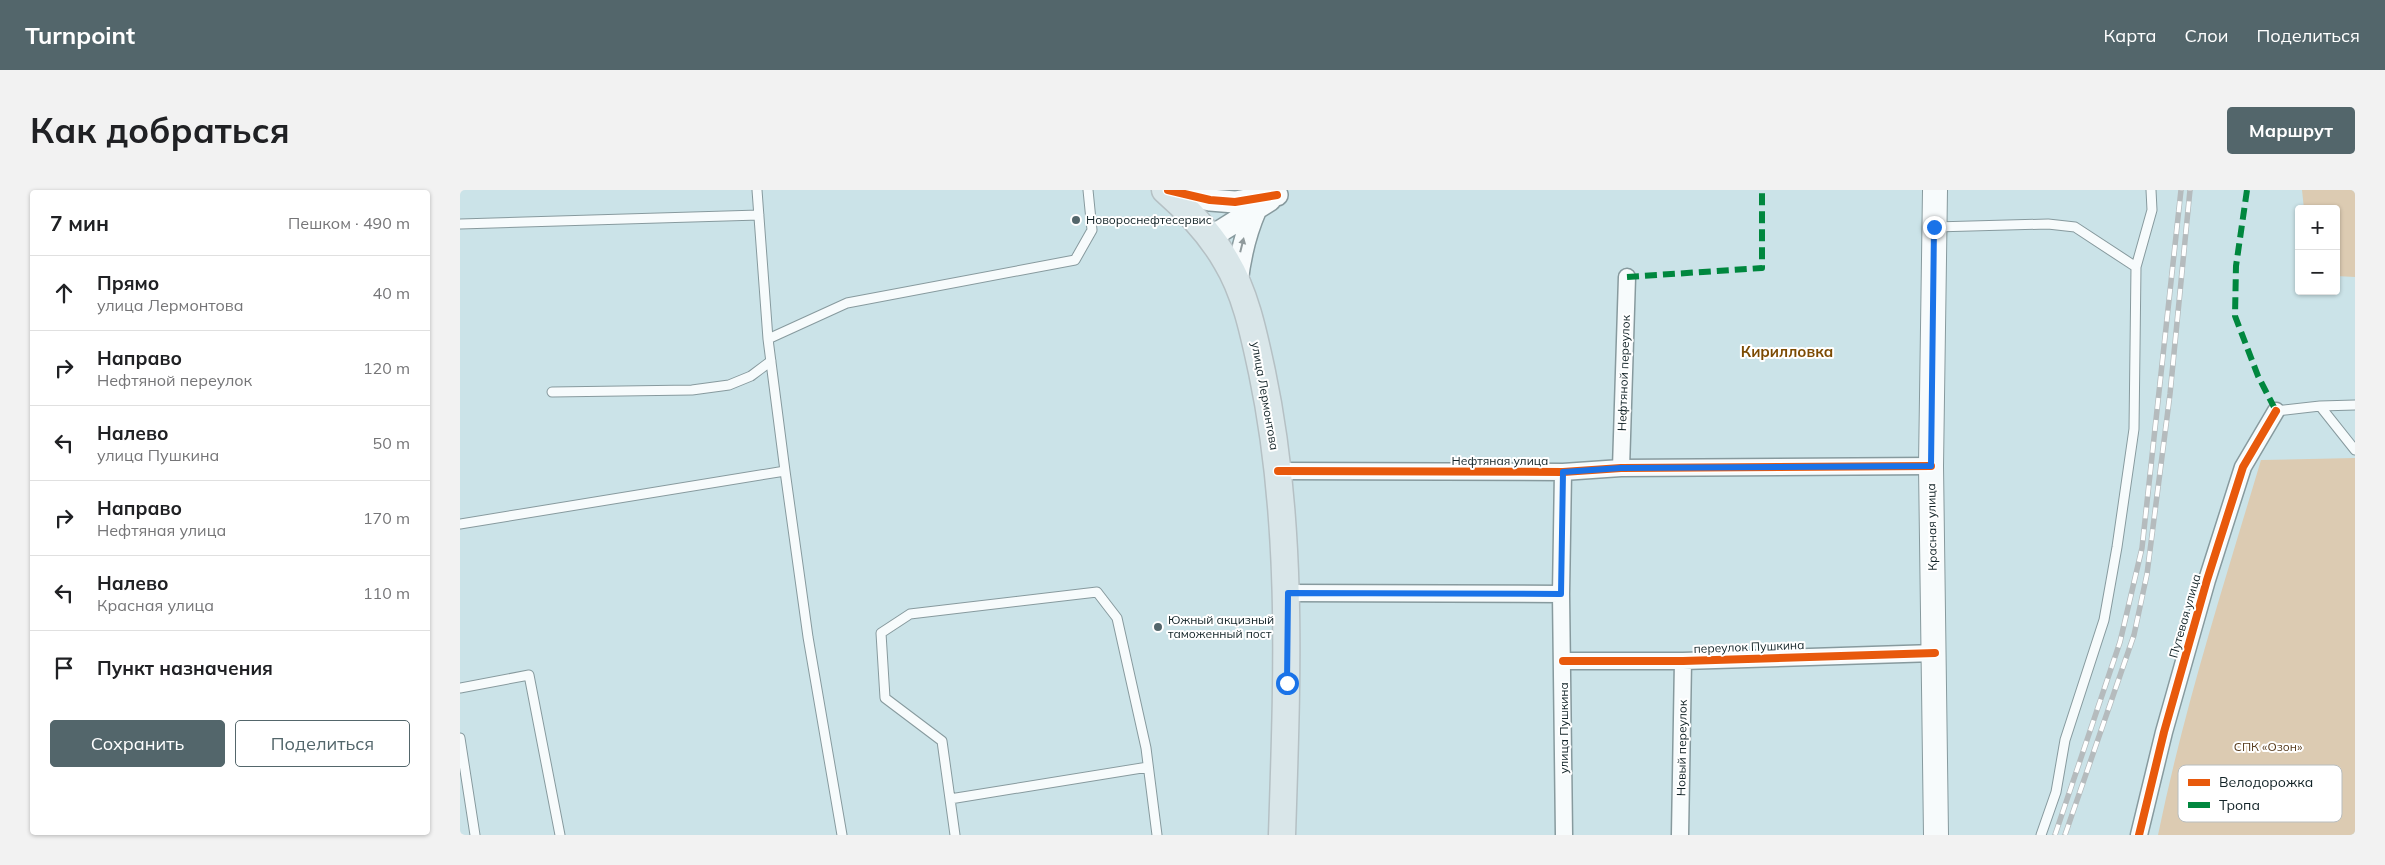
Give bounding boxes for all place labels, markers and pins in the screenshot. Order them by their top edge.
place label: Новороснефтесервис [1086,212,1212,227]
marker: Новороснефтесервис [1070,214,1082,226]
place label: Южный акцизный таможенный пост [1168,612,1274,641]
marker: Южный акцизный таможенный пост [1152,621,1164,633]

